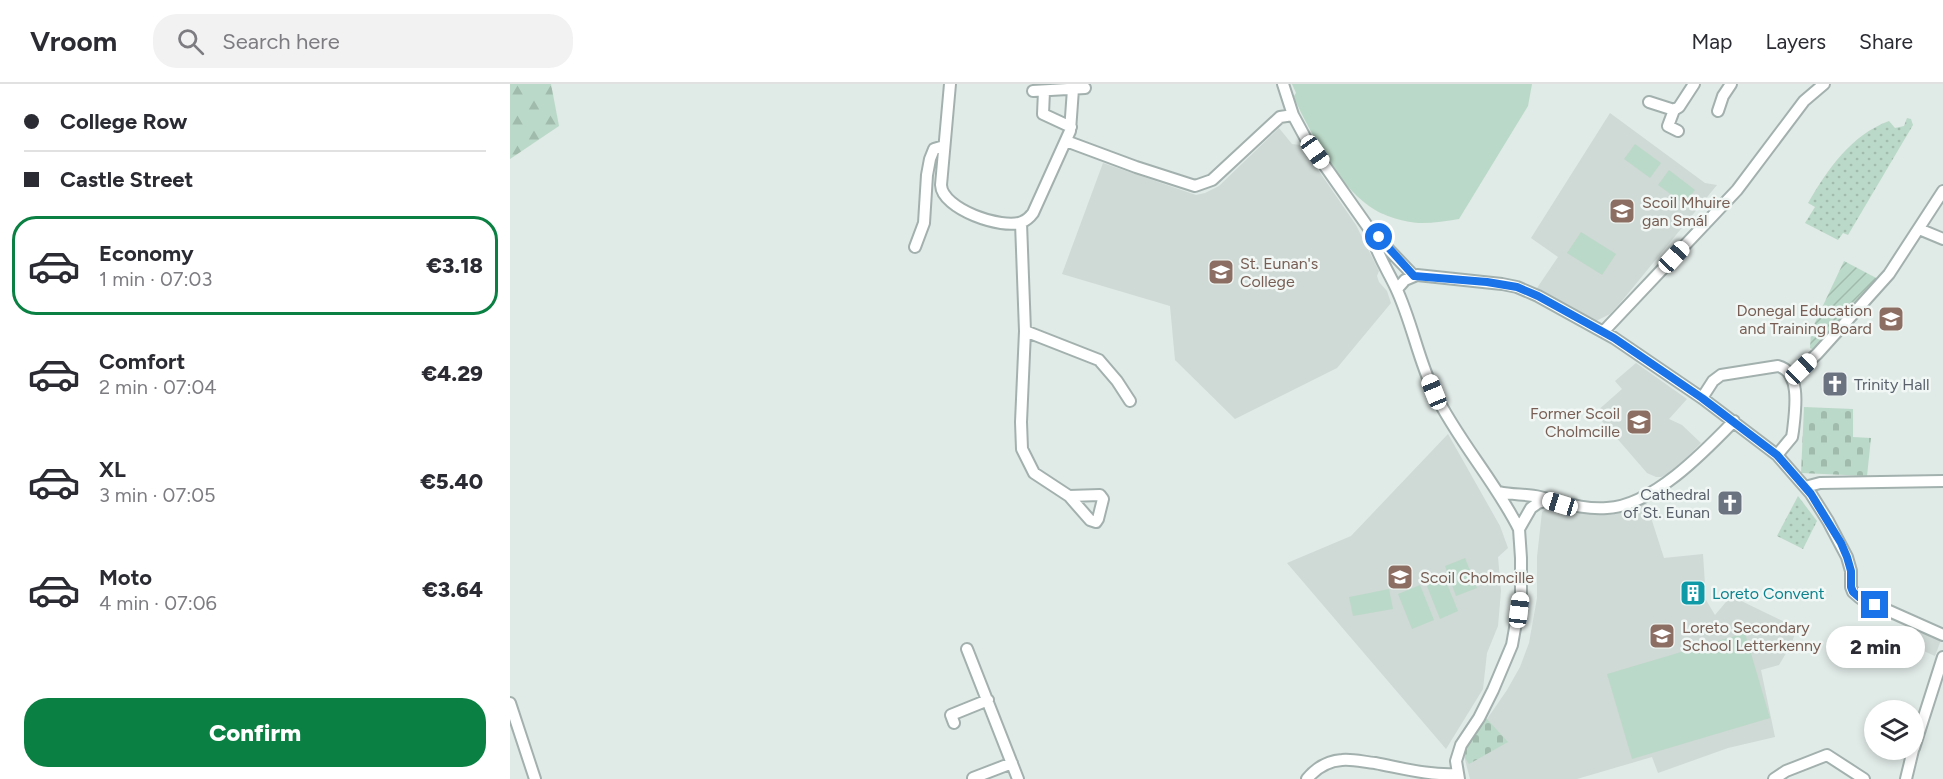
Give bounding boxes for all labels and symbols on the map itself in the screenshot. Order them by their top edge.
car [1297,132,1333,172]
place label: Scoil Mhuire gan Smál [1642,193,1730,230]
school or university icon: Scoil Mhuire gan Smál [1607,196,1637,226]
route start [1365,223,1392,250]
car [1655,238,1693,276]
place label: St. Eunan's College [1240,254,1318,291]
school or university icon: St. Eunan's College [1206,257,1236,287]
place label: Donegal Education and Training Board [1736,301,1872,338]
school or university icon: Donegal Education and Training Board [1876,304,1906,334]
car [1782,350,1820,388]
church icon: Trinity Hall [1820,369,1850,399]
car [1419,372,1449,412]
place label: Trinity Hall [1854,375,1929,394]
place label: Former Scoil Cholmcille [1530,404,1620,441]
school or university icon: Former Scoil Cholmcille [1624,407,1654,437]
place label: Cathedral of St. Eunan [1623,485,1710,522]
church icon: Cathedral of St. Eunan [1715,488,1745,518]
car [1540,490,1580,518]
school or university icon: Scoil Cholmcille [1385,562,1415,592]
place label: Scoil Cholmcille [1420,568,1534,587]
building icon: Loreto Convent [1678,578,1708,608]
place label: Loreto Convent [1712,584,1824,603]
car [1508,591,1530,629]
route end [1861,591,1888,618]
place label: Loreto Secondary School Letterkenny [1682,618,1822,655]
school or university icon: Loreto Secondary School Letterkenny [1647,621,1677,651]
callout: 2 min [1826,626,1924,668]

